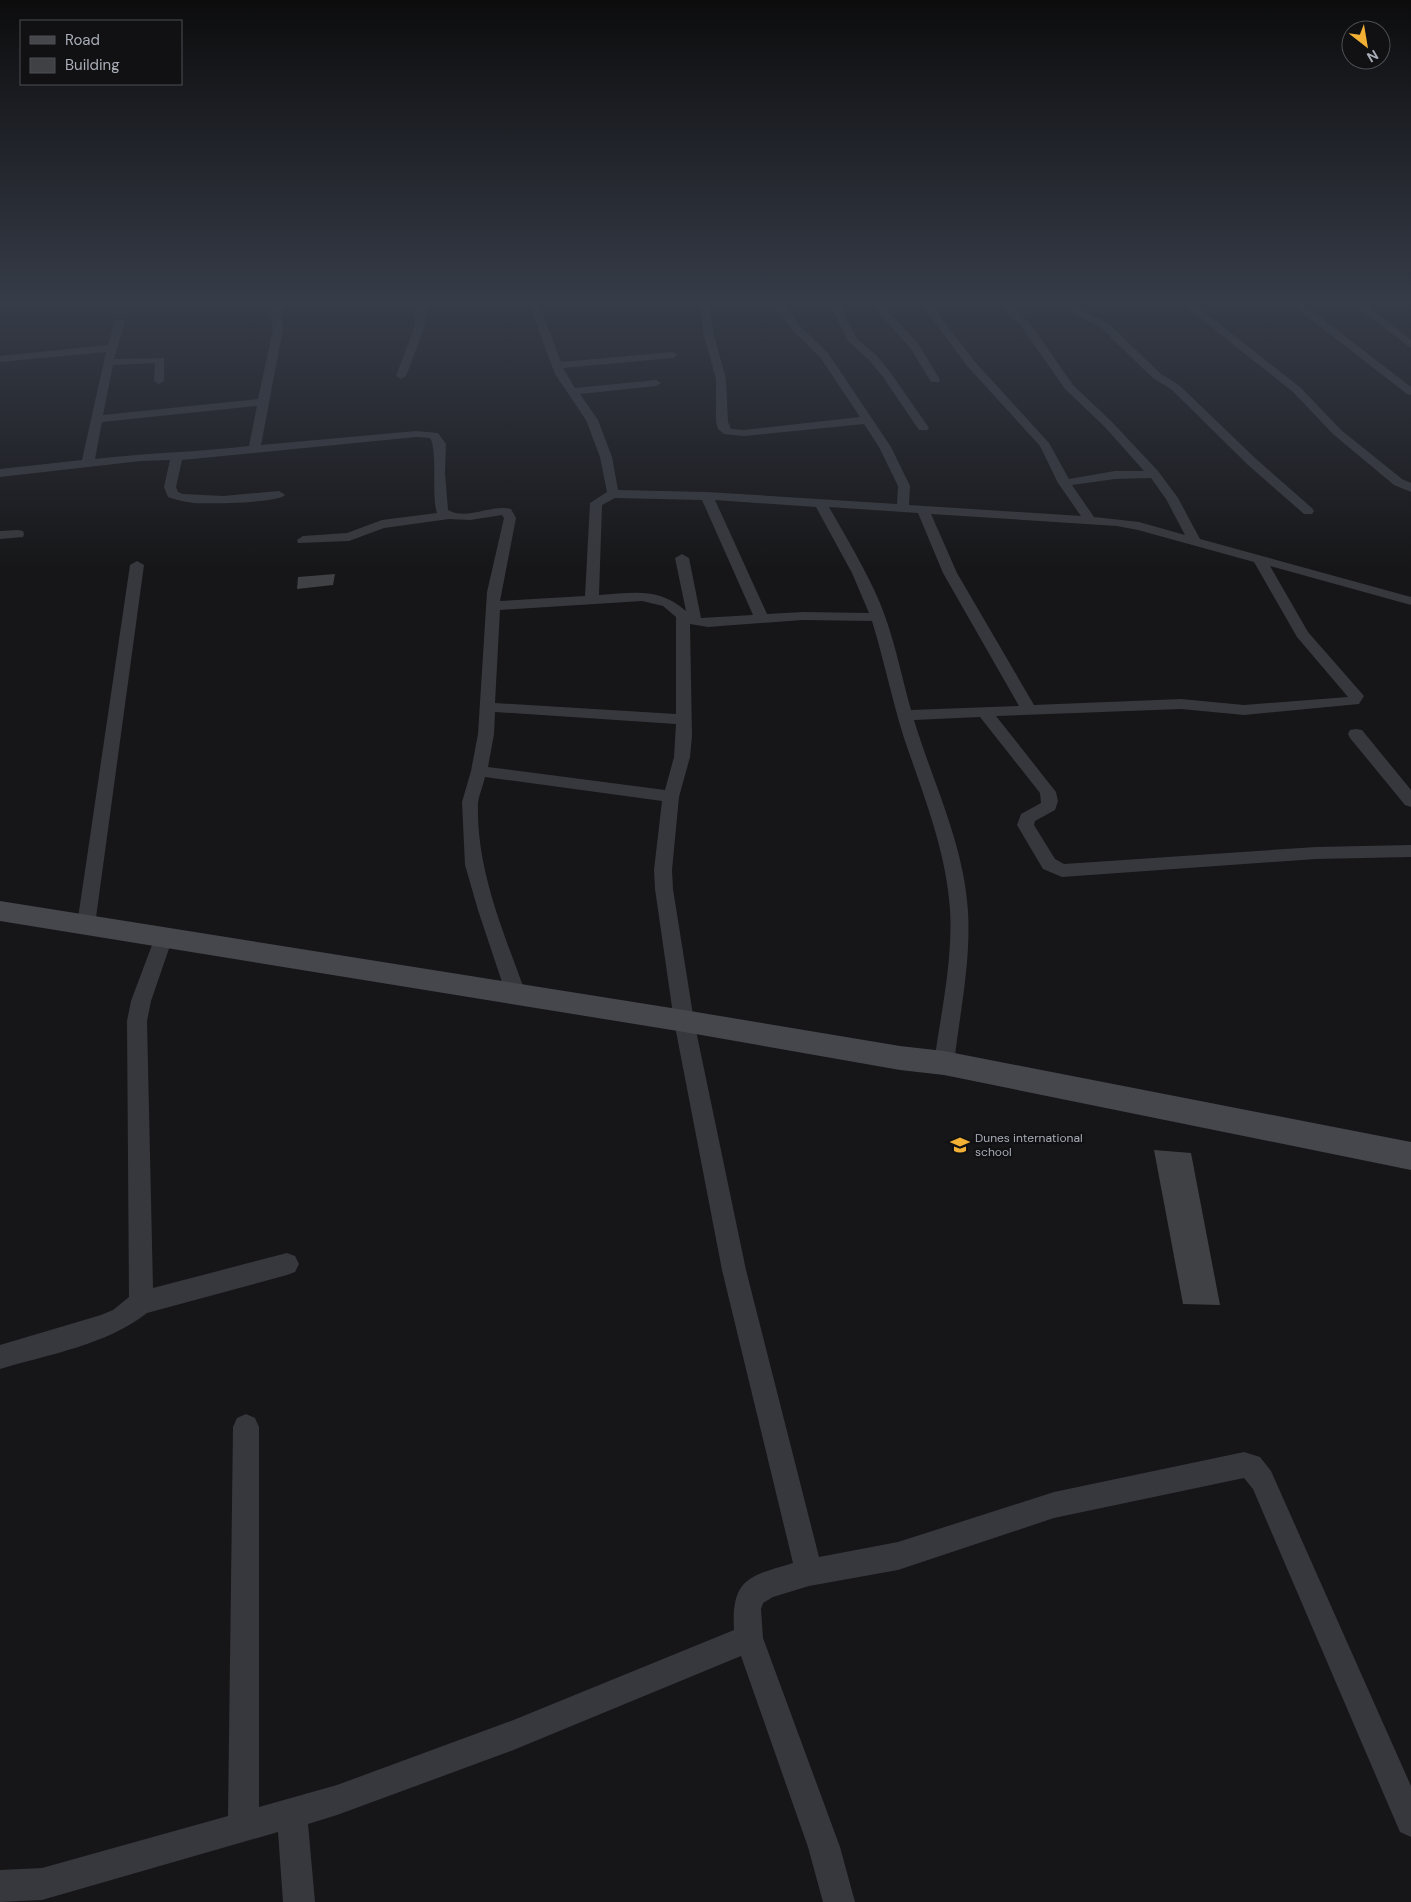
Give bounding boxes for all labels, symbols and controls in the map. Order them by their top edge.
legend [20,20,182,85]
north arrow [1341,20,1391,70]
text: Road [65,30,100,50]
text: N [1364,46,1382,66]
text: Building [65,55,120,75]
place label: Dunes international school [975,1130,1083,1160]
school or university icon: Dunes international school [949,1134,971,1156]

